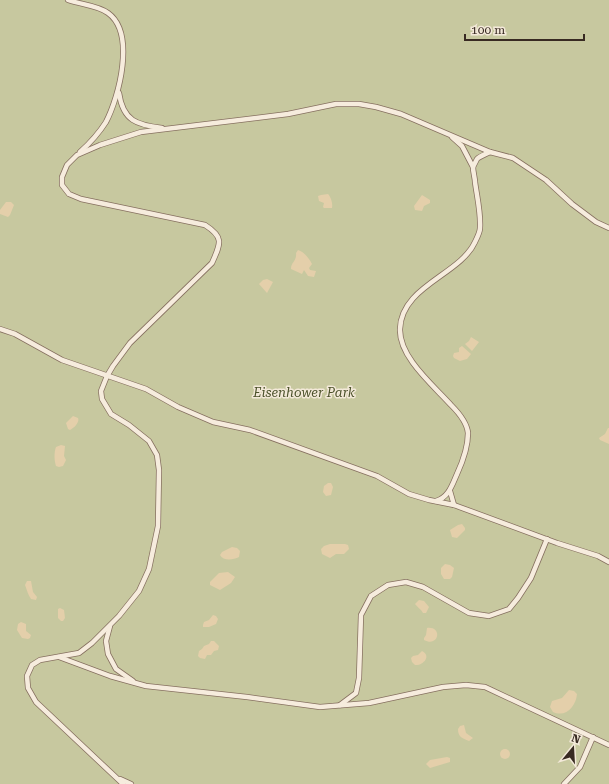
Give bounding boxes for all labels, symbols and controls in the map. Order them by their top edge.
scale bar [465,16,584,42]
text: 100 m [471,23,505,37]
park label: Eisenhower Park [252,385,356,400]
north arrow [553,728,593,768]
text: N [570,731,582,747]

